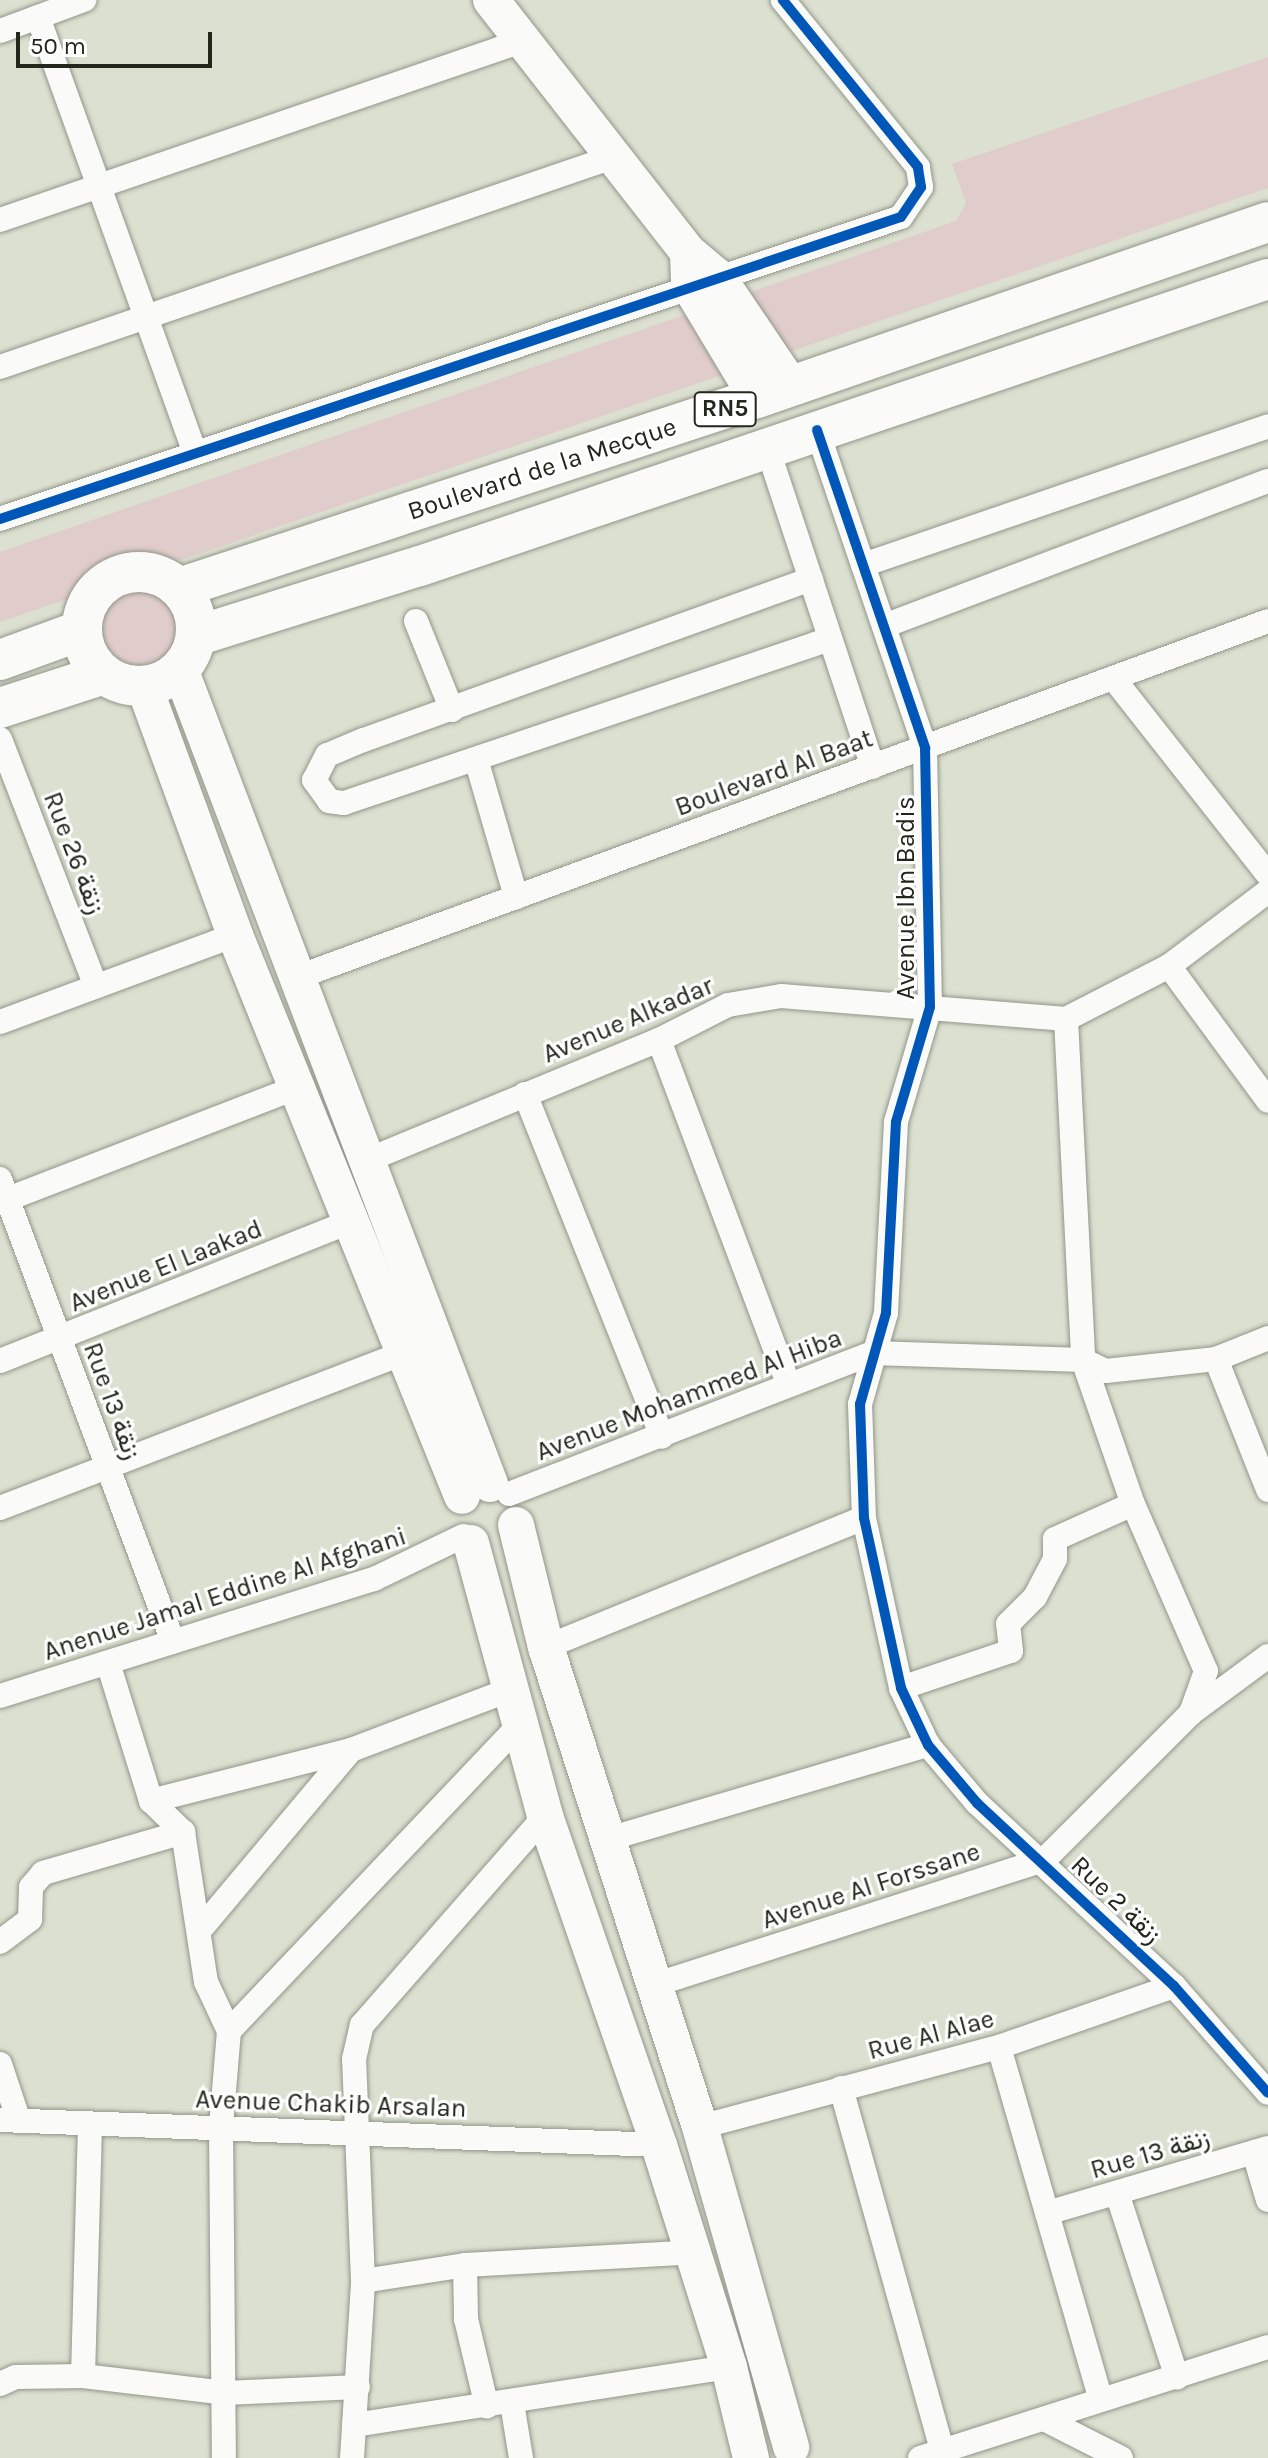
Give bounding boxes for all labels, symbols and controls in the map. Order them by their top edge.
scale bar [20,16,216,66]
text: 50 m [30,32,86,60]
road number: RN5 [693,389,757,429]
street label: Boulevard de la Mecque [404,411,680,527]
street label: Boulevard Al Baat [671,723,877,823]
street label: Rue 26 زنقة [36,788,112,918]
street label: Avenue Ibn Badis [890,796,922,1000]
street label: Avenue Alkadar [538,970,718,1070]
street label: Avenue El Laakad [65,1213,267,1319]
street label: Avenue Mohammed Al Hiba [532,1322,846,1468]
street label: Rue 13 زنقة [76,1338,148,1464]
street label: Anenue Jamal Eddine Al Afghani [40,1521,410,1667]
street label: Avenue Al Forssane [758,1836,984,1936]
street label: Rue 2 زنقة [1064,1849,1168,1951]
street label: Rue Al Alae [864,2003,998,2067]
street label: Avenue Chakib Arsalan [195,2084,467,2124]
street label: Rue 13 زنقة [1087,2122,1213,2186]

